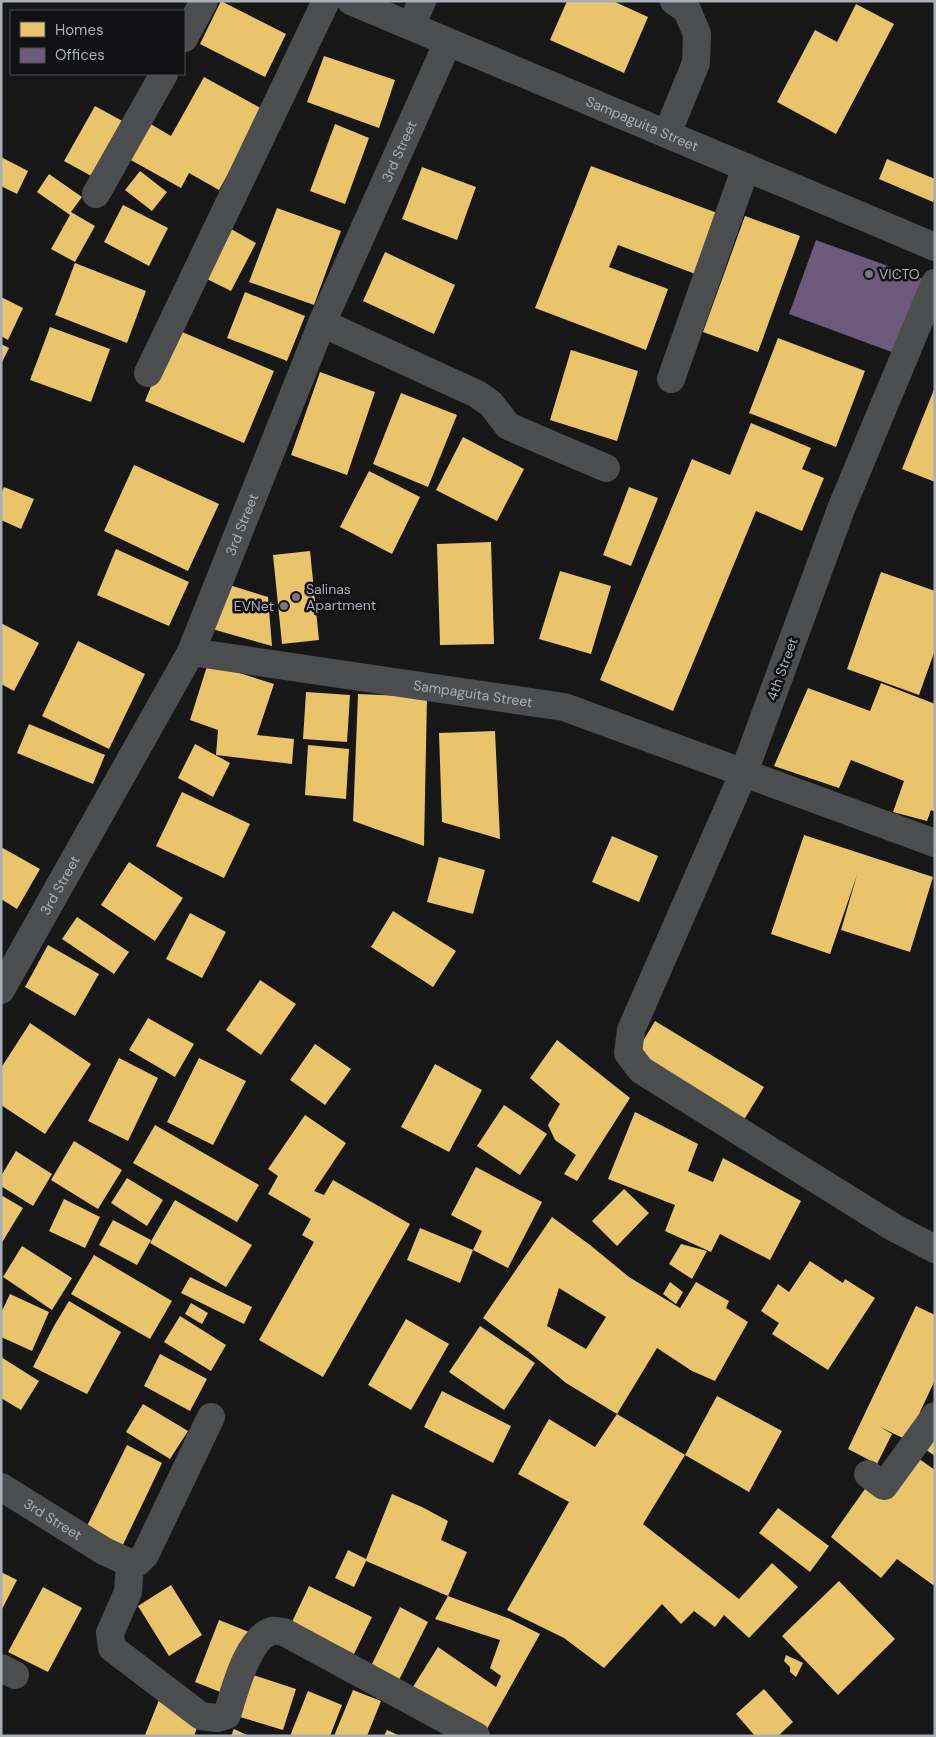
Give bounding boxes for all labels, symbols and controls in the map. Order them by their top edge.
legend [10,10,185,75]
text: Homes [55,20,104,40]
text: Offices [55,45,105,65]
street label: Sampaguita Street [583,92,701,155]
street label: 3rd Street [377,118,421,185]
place label: VICTO [879,265,920,283]
marker: VICTO [863,268,875,280]
street label: 3rd Street [221,491,262,558]
place label: Salinas Apartment [306,580,376,614]
marker: Salinas Apartment [290,591,302,603]
place label: EVNet [234,597,274,615]
marker: EVNet [278,600,290,612]
street label: 4th Street [762,635,802,703]
street label: Sampaguita Street [412,676,534,711]
street label: 3rd Street [36,852,84,918]
street label: 3rd Street [20,1494,85,1544]

